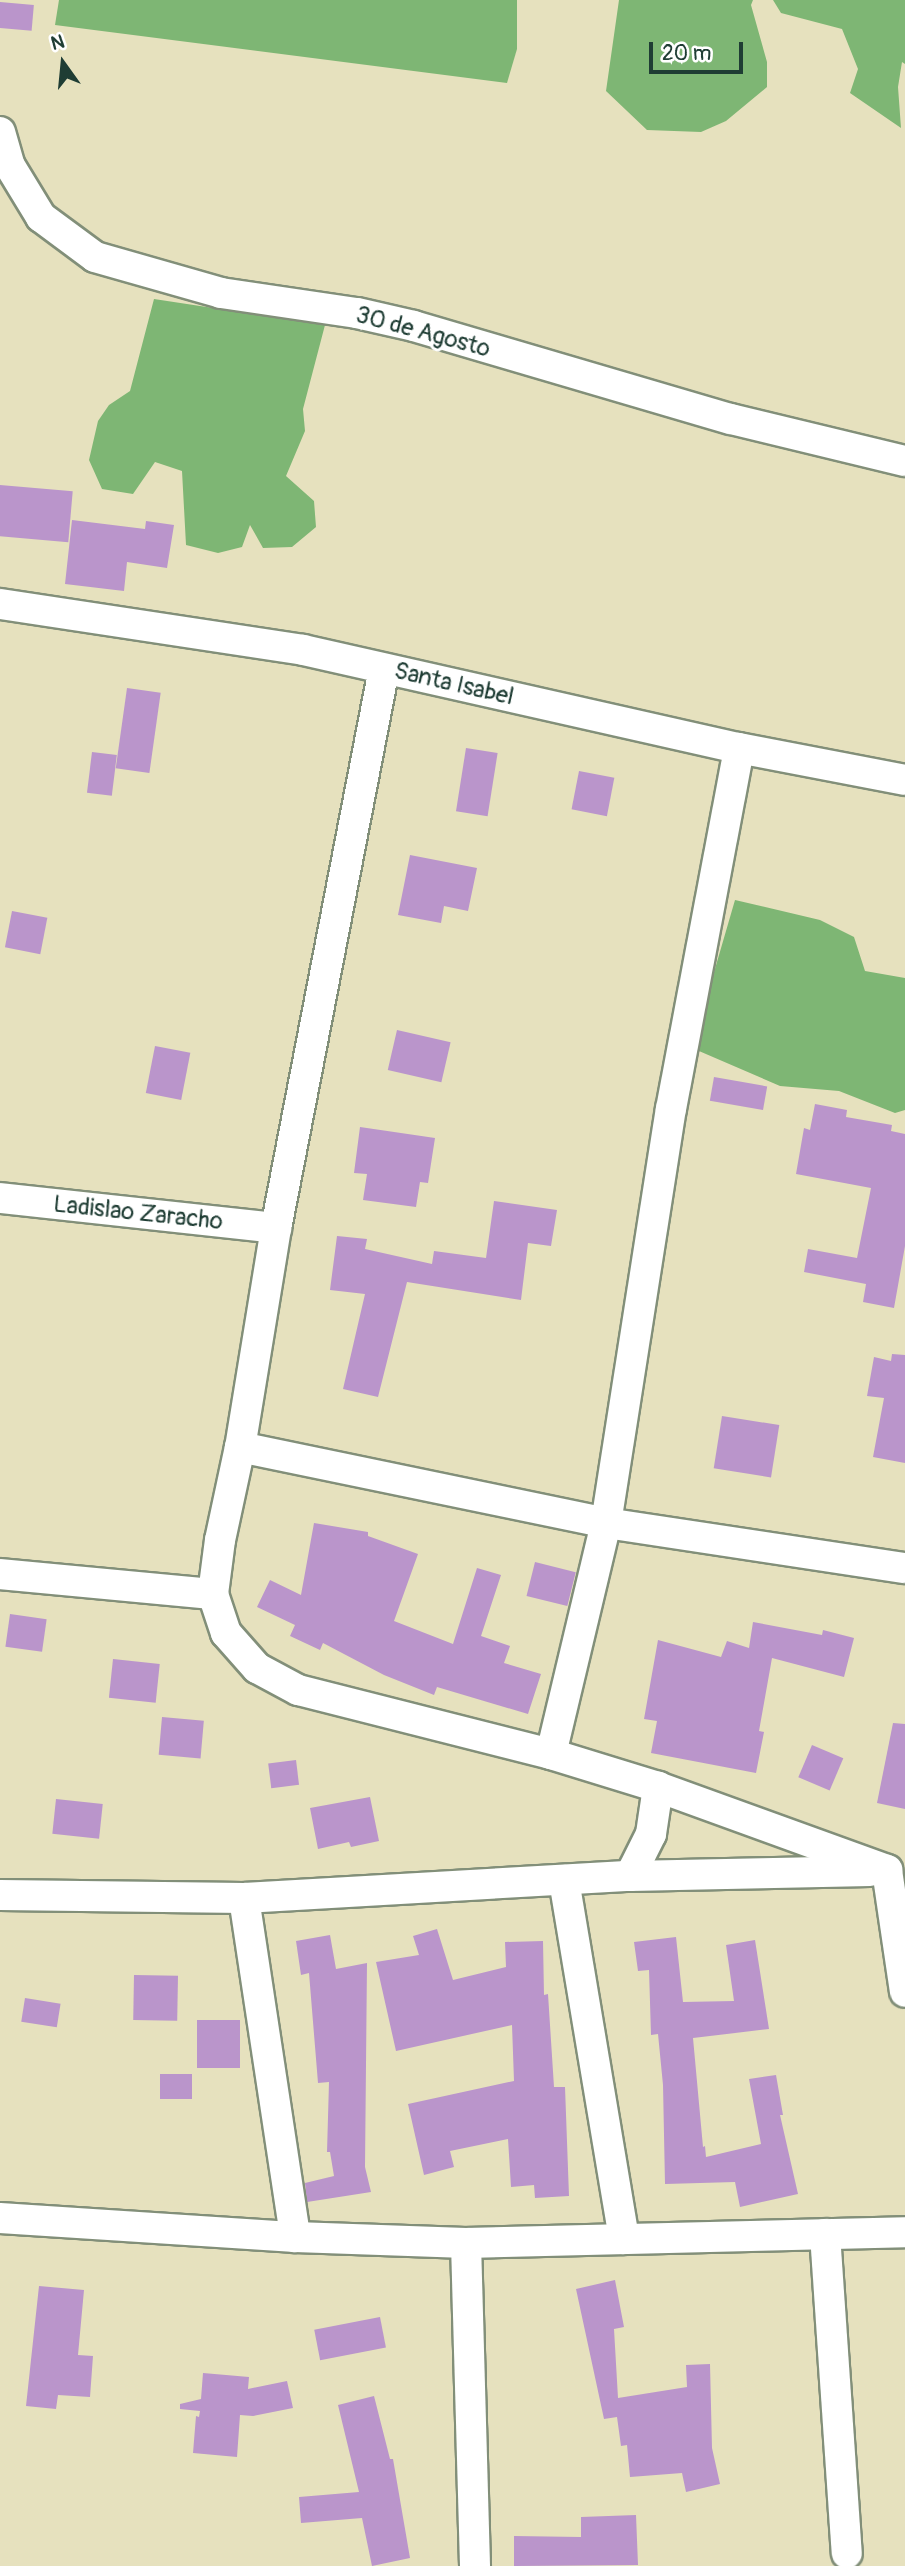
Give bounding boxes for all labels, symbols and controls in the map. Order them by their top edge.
north arrow [28,28,98,98]
scale bar [653,28,748,72]
text: N [48,29,67,56]
text: 20 m [662,40,711,67]
street label: 30 de Agosto [353,300,493,364]
street label: Santa Isabel [391,656,517,712]
street label: Ladislao Zaracho [52,1190,224,1236]

